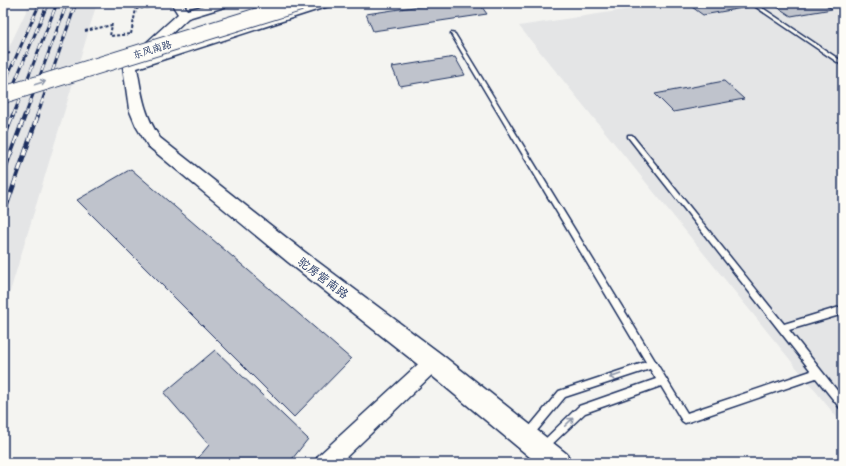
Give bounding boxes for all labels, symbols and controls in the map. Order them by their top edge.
street label: 东风南路 [131,36,173,62]
one-way arrow [34,79,46,87]
street label: 驼房营南路 [295,253,352,302]
one-way arrow [608,373,621,380]
one-way arrow [564,417,574,427]

